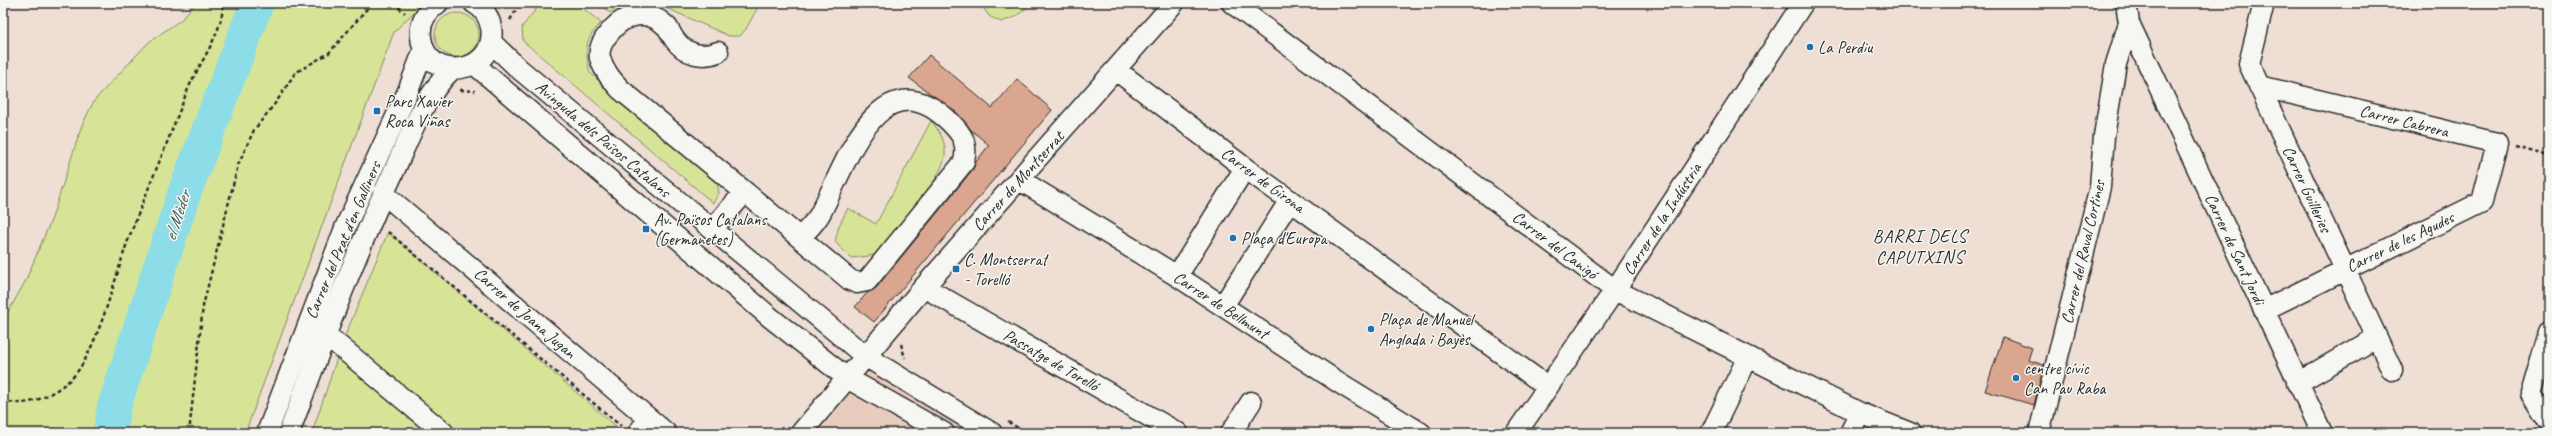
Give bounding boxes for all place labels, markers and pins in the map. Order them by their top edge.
place label: La Perdiu [1818,37,1874,58]
marker: La Perdiu [1805,42,1815,52]
place label: Parc Xavier Roca Viñas [385,91,454,132]
marker: Parc Xavier Roca Viñas [372,106,382,116]
place label: Av. Països Catalans (Germanetes) [654,209,768,250]
marker: Av. Països Catalans (Germanetes) [641,224,651,234]
place label: Plaça d'Europa [1241,228,1328,249]
marker: Plaça d'Europa [1228,233,1238,243]
place label: C. Montserrat - Torelló [964,249,1050,290]
marker: C. Montserrat - Torelló [951,264,961,274]
place label: Plaça de Manuel Anglada i Bayès [1379,309,1476,350]
marker: Plaça de Manuel Anglada i Bayès [1366,324,1376,334]
place label: centre cívic Can Pau Raba [2024,358,2107,399]
marker: centre cívic Can Pau Raba [2011,373,2021,383]

